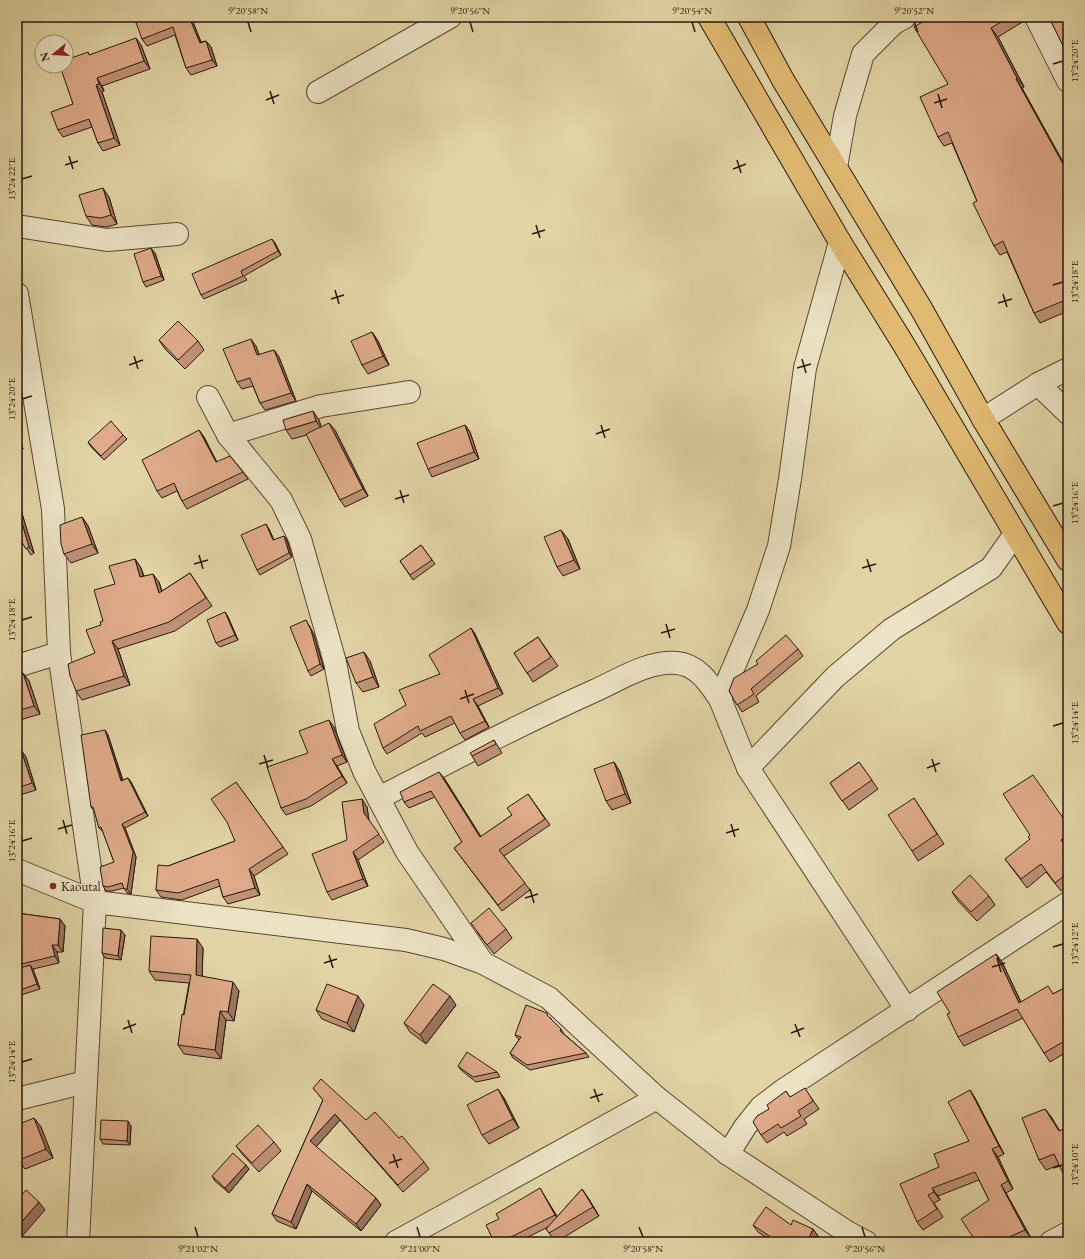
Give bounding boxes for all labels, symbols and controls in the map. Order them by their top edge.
text: 9°20'58"N [228,4,268,17]
text: 9°20'56"N [450,4,490,17]
text: 9°20'54"N [672,4,712,17]
text: 9°20'52"N [894,4,934,17]
north arrow [34,34,74,74]
text: 13°24'20"E [1068,39,1081,82]
text: N [36,51,53,63]
text: 13°24'22"E [5,157,18,200]
text: 13°24'18"E [1068,260,1081,303]
text: 13°24'20"E [5,377,18,420]
text: 13°24'16"E [1068,481,1081,524]
text: 13°24'18"E [5,598,18,641]
text: 13°24'14"E [1068,701,1081,744]
text: 13°24'16"E [5,819,18,862]
place label: Kaoutal [61,878,101,895]
marker: Kaoutal [48,881,58,891]
text: 13°24'12"E [1068,922,1081,965]
text: 13°24'14"E [5,1040,18,1083]
text: 13°24'10"E [1068,1143,1081,1186]
text: 9°21'02"N [178,1242,218,1255]
text: 9°21'00"N [400,1242,440,1255]
text: 9°20'58"N [623,1242,663,1255]
text: 9°20'56"N [845,1242,885,1255]

